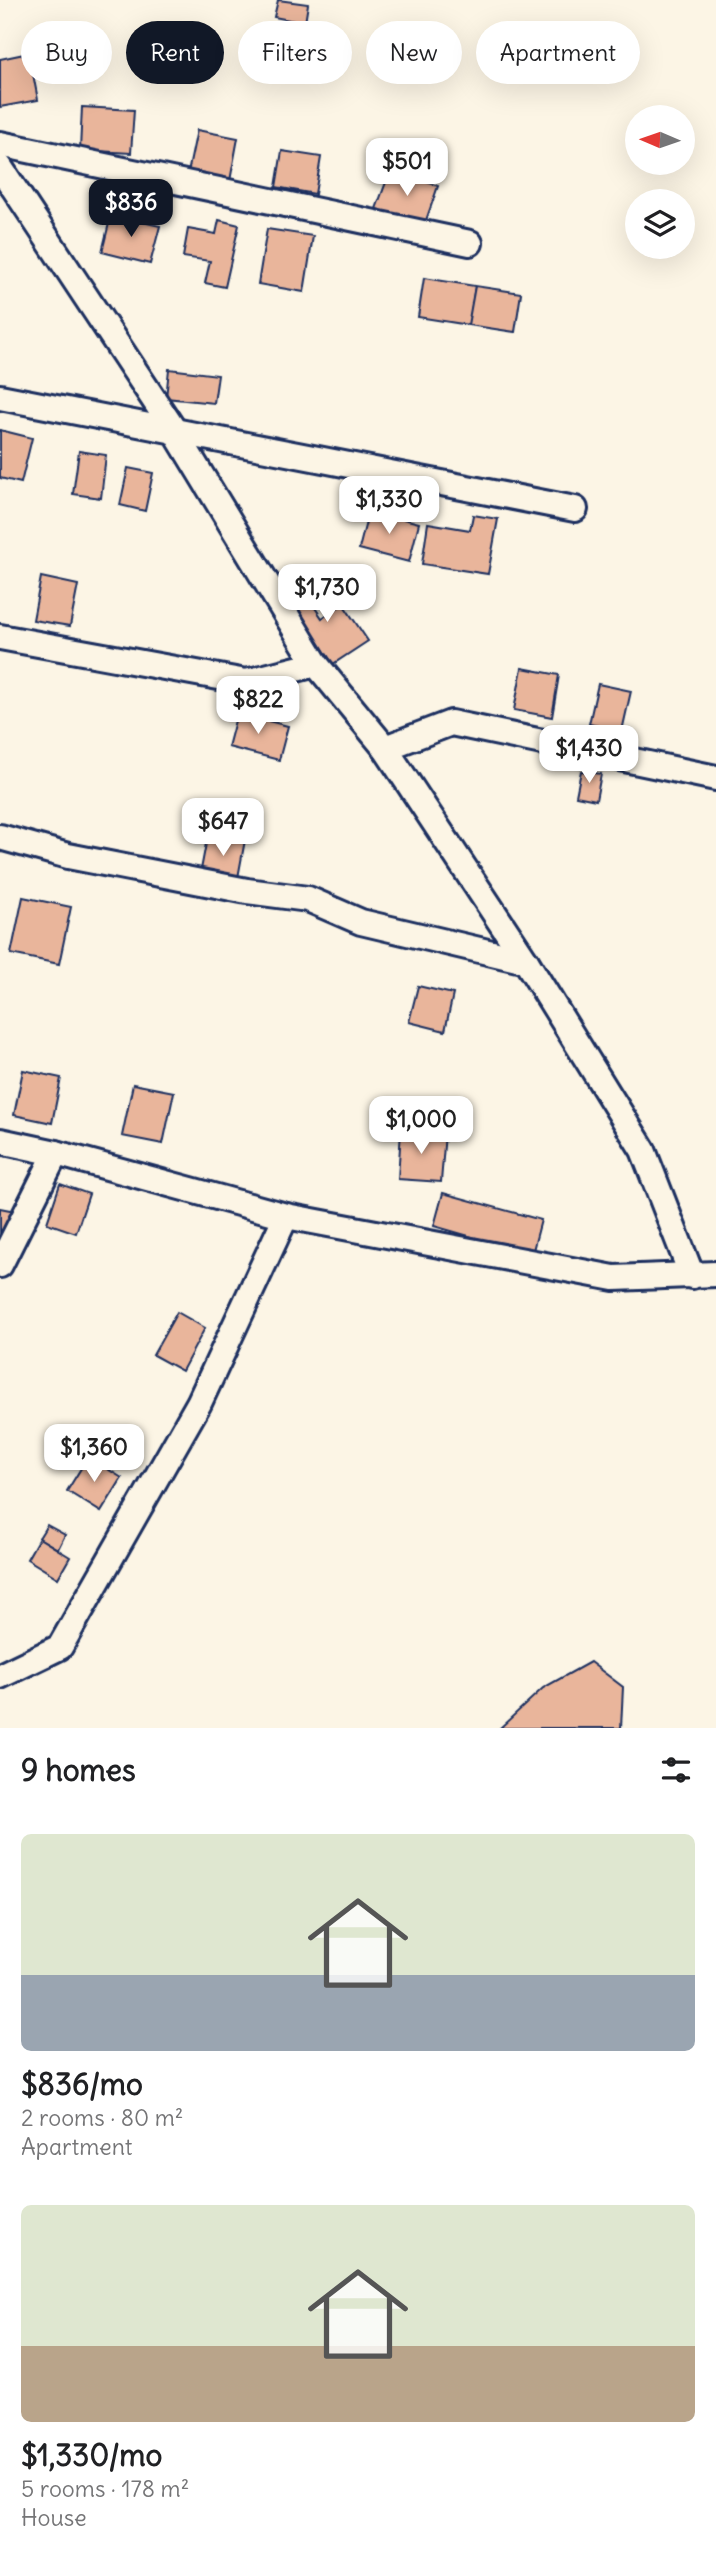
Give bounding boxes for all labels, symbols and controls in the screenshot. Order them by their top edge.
chip: Buy [21,21,112,84]
chip: Rent [126,21,224,84]
chip: Filters [238,21,352,84]
chip: New [366,21,462,84]
chip: Apartment [476,21,640,84]
north arrow [625,105,695,175]
map controls [625,105,695,259]
pin: $501 [366,138,448,198]
text: $501 [382,146,432,175]
pin: $836 [90,180,172,239]
text: $836 [105,187,157,216]
button: layers [625,189,695,259]
pin: $1,330 [332,476,446,536]
text: $1,330 [355,484,423,513]
pin: $1,730 [270,564,384,624]
text: $1,730 [294,572,360,601]
pin: $822 [217,676,299,736]
text: $822 [232,684,284,713]
pin: $1,430 [532,726,646,785]
text: $1,430 [555,733,623,762]
pin: $647 [182,798,264,858]
text: $647 [198,806,248,835]
pin: $1,000 [364,1096,478,1156]
text: $1,000 [385,1104,457,1133]
pin: $1,360 [37,1424,151,1484]
text: $1,360 [60,1432,128,1461]
text: 9 homes [21,1751,136,1789]
icon: filters [657,1751,695,1789]
icon: home [295,1880,421,2006]
text: $836/mo [21,2065,143,2103]
text: 2 rooms · 80 m² [21,2103,183,2132]
text: Apartment [21,2132,133,2161]
icon: home [295,2251,421,2377]
text: $1,330/mo [21,2436,162,2474]
text: 5 rooms · 178 m² [21,2474,189,2503]
text: House [21,2503,87,2532]

